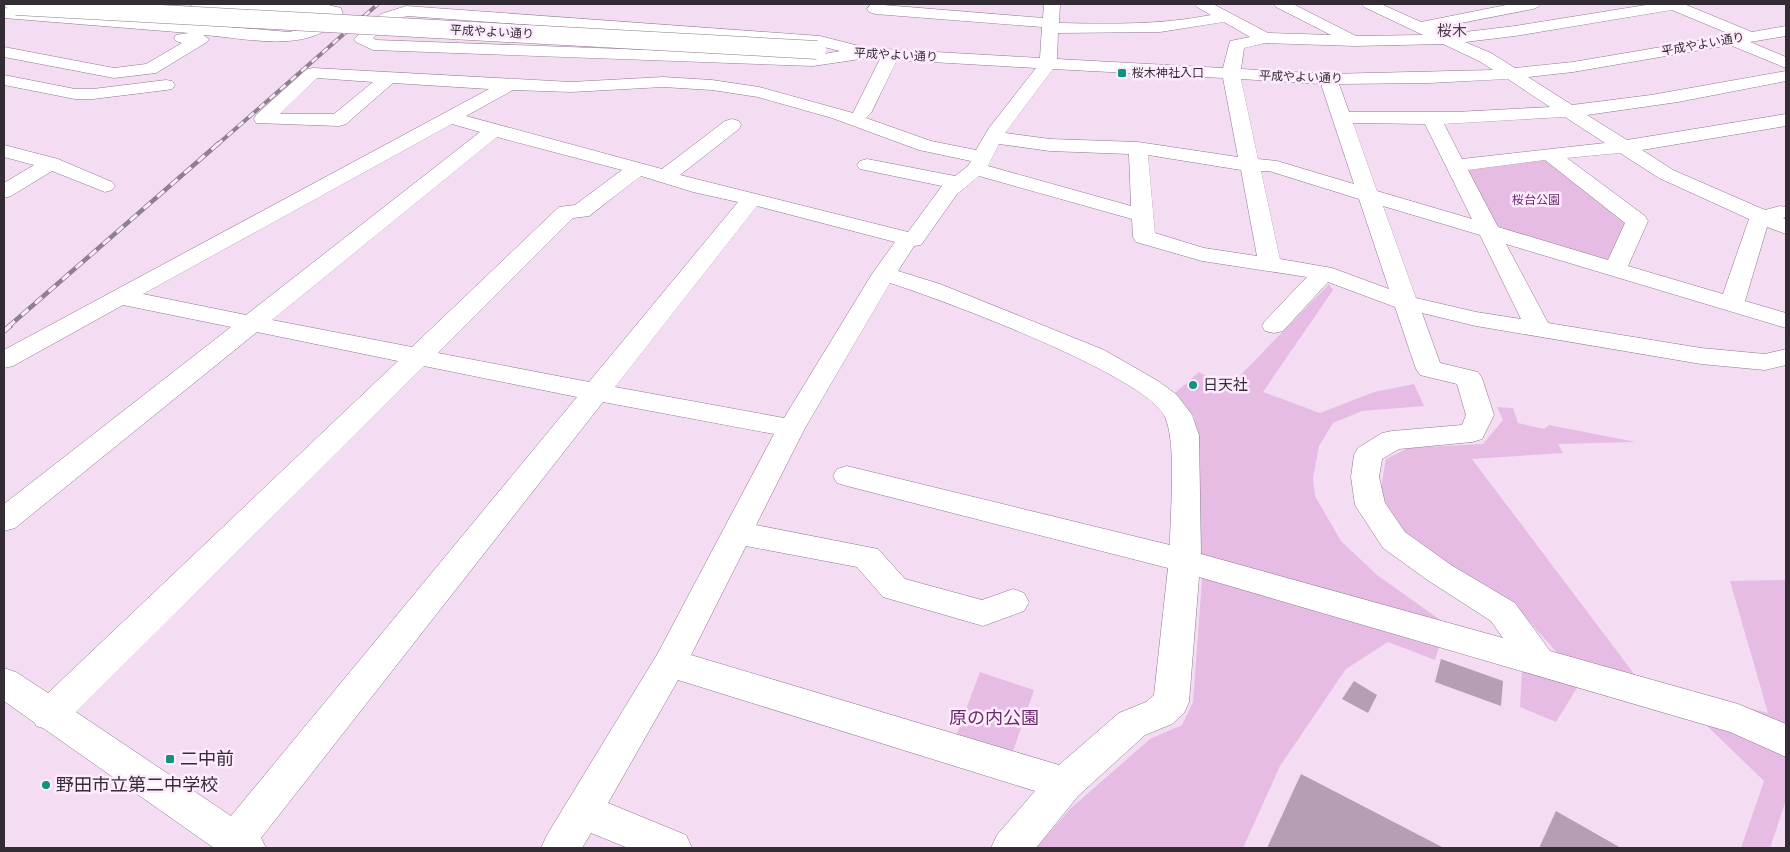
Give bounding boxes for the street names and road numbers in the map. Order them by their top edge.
street label: 平成やよい通り [450,23,534,41]
street label: 平成やよい通り [1660,30,1746,58]
street label: 平成やよい通り [854,46,938,64]
street label: 平成やよい通り [1259,69,1343,85]

